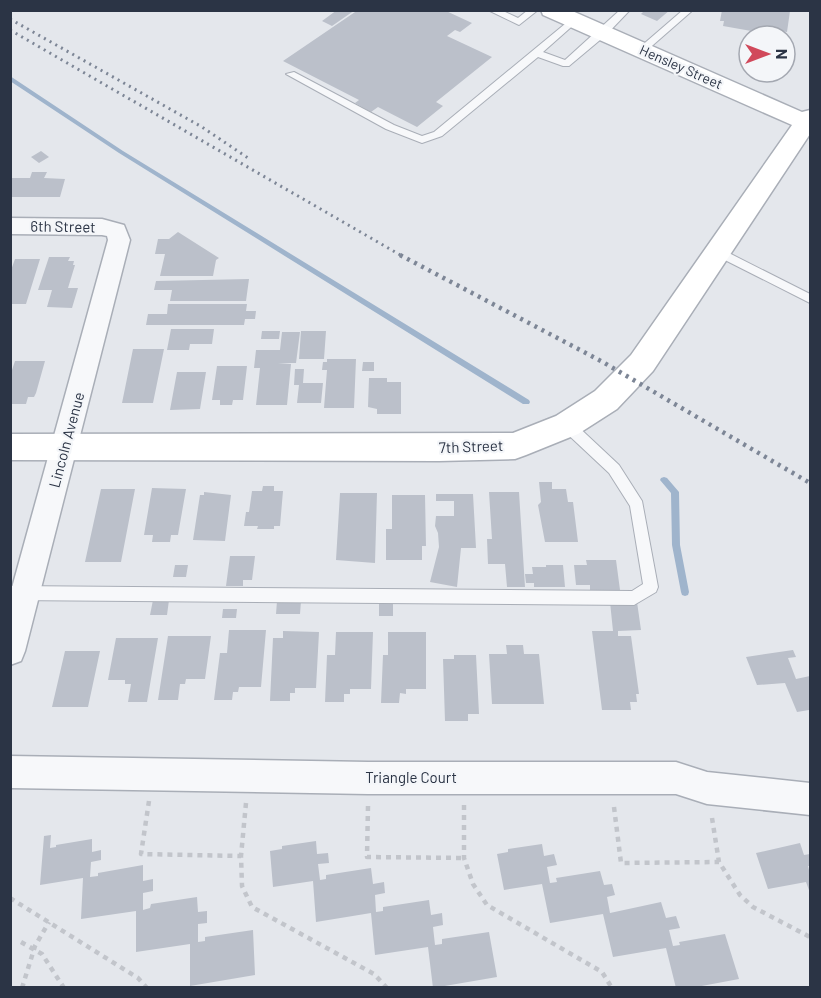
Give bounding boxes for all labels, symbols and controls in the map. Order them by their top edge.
north arrow [737,24,797,84]
street label: Hensley Street [637,41,725,92]
text: N [773,49,792,59]
street label: 6th Street [30,216,96,236]
street label: Lincoln Avenue [45,390,87,490]
street label: 7th Street [438,436,504,456]
street label: Triangle Court [365,768,457,786]

